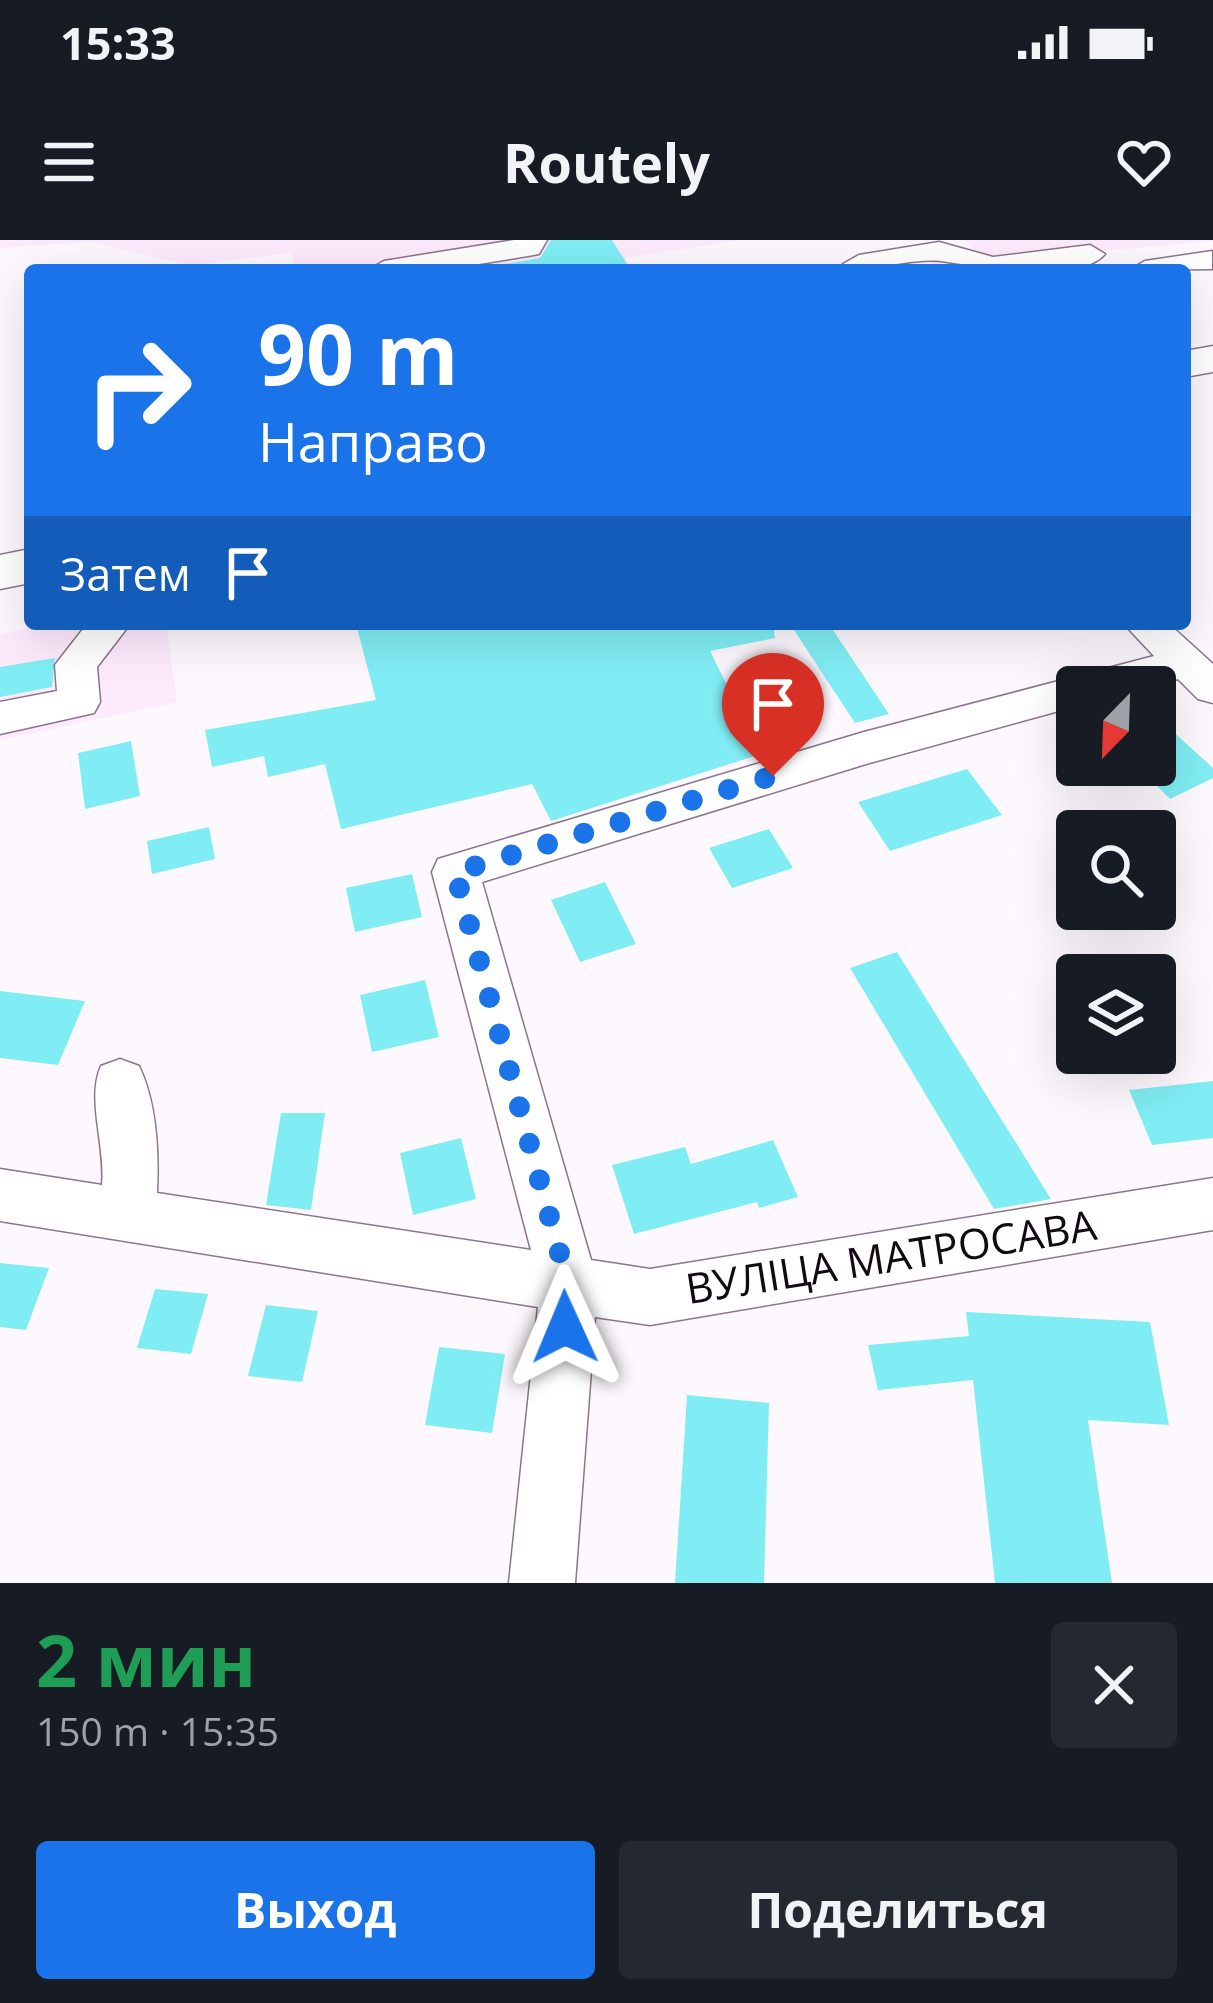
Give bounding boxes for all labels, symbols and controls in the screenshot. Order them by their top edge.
text: 15:33 [60,12,176,73]
text: Routely [503,125,710,199]
icon: menu [36,129,102,195]
icon: heart [1111,129,1177,195]
text: 90 m [258,295,458,410]
icon: right [60,312,216,468]
text: Направо [258,404,488,478]
icon: arrive [215,540,281,606]
text: Затем [60,543,191,604]
pin [722,653,824,776]
north arrow [1056,666,1176,786]
map controls [1056,666,1176,1074]
icon: arrive [740,671,806,737]
button: search [1056,810,1176,930]
button: layers [1056,954,1176,1074]
street label: ВУЛІЦА МАТРОСАВА [681,1195,1101,1316]
position arrow [502,1264,628,1390]
text: 2 мин [36,1610,256,1708]
button: close [1051,1622,1177,1748]
text: 150 m · 15:35 [36,1704,279,1757]
button: Выход [36,1841,595,1979]
button: Поделиться [619,1841,1177,1979]

